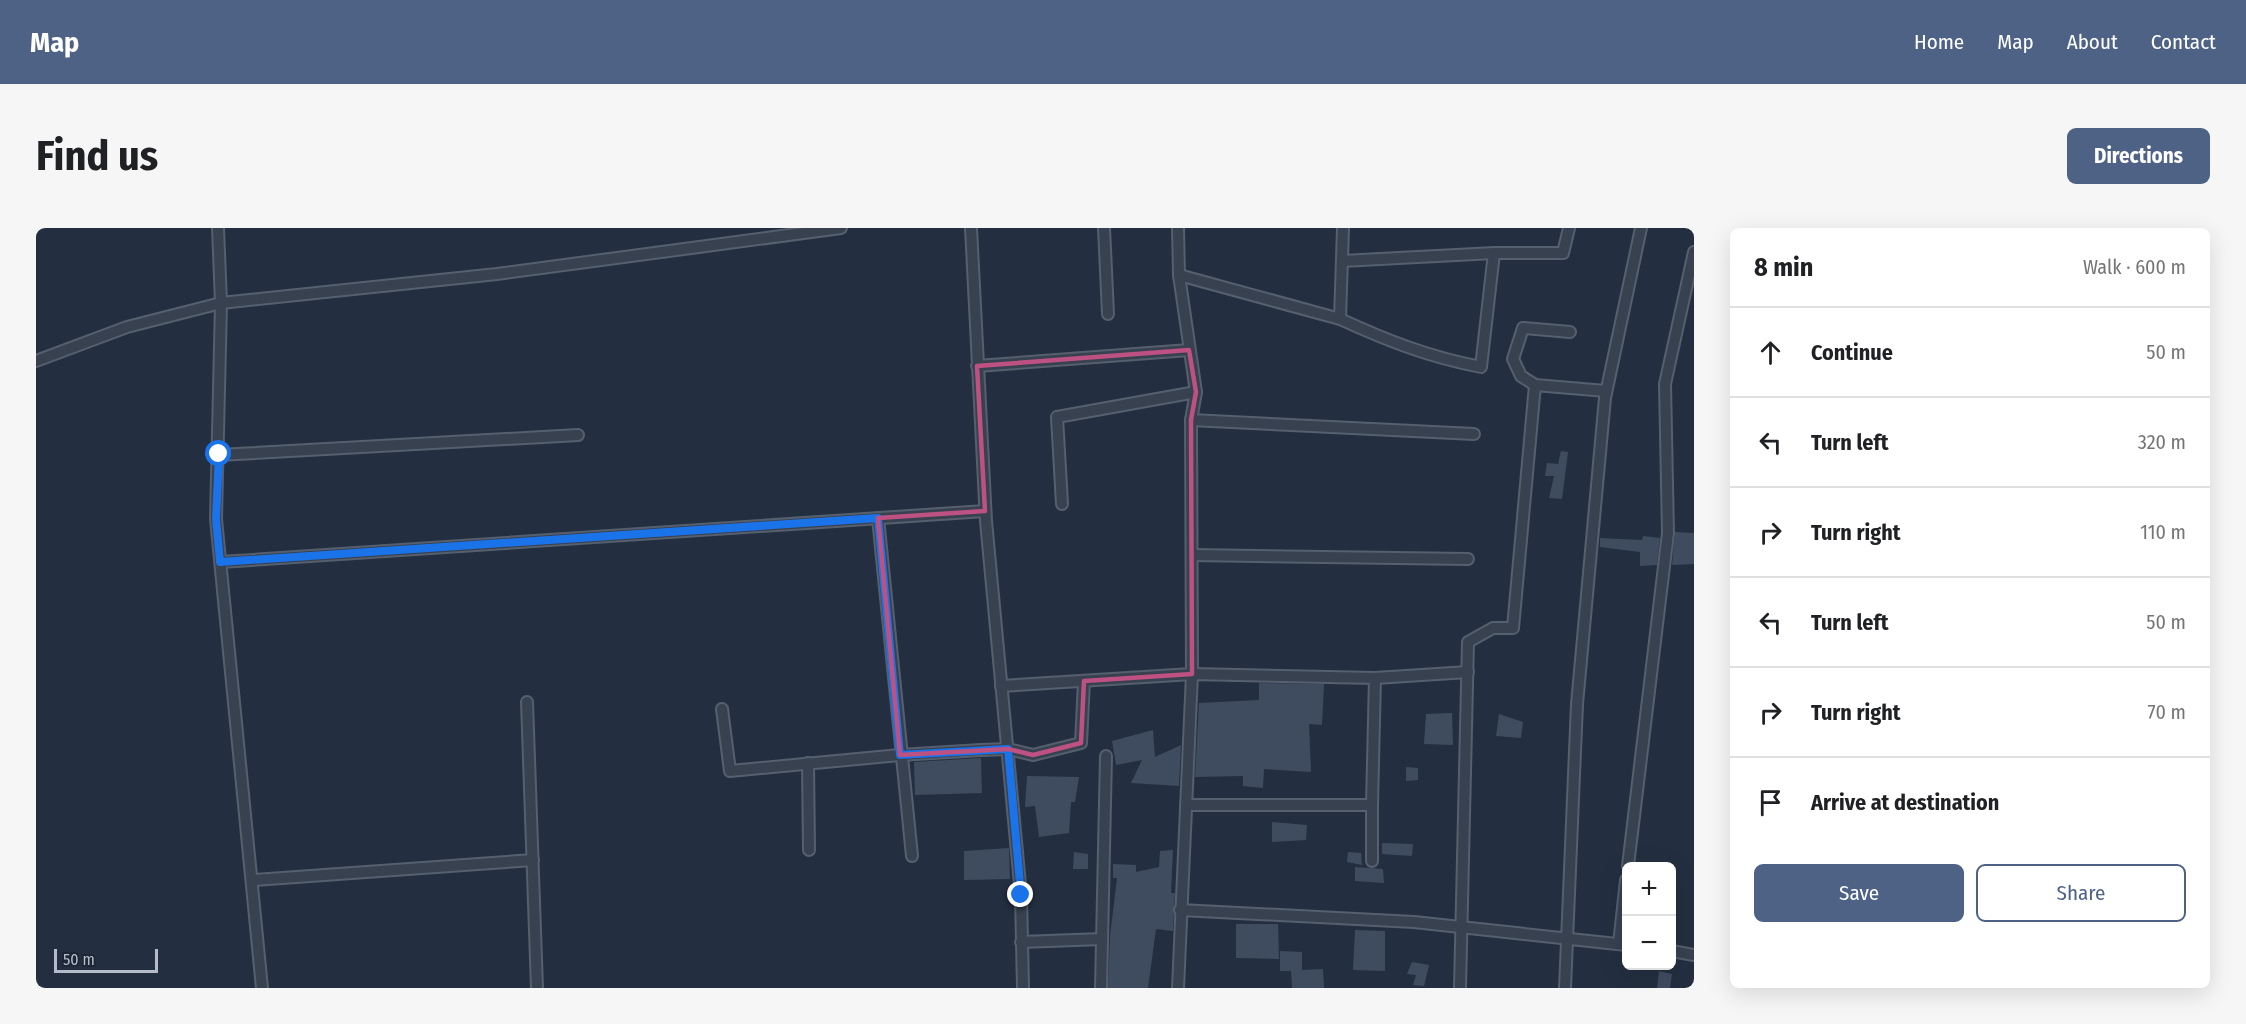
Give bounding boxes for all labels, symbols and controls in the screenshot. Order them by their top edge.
text: Map [30,26,79,59]
text: Home [1914,29,1964,55]
text: Map [1997,29,2034,55]
text: About [2067,29,2118,55]
text: Contact [2151,29,2216,55]
button: Directions [2067,128,2210,184]
text: Find us [36,131,158,181]
text: 8 min [1754,252,1813,283]
text: Walk · 600 m [2083,255,2186,279]
icon: ahead [1754,336,1787,369]
text: Continue [1811,339,1893,366]
text: 50 m [2146,340,2186,364]
icon: left [1754,426,1787,459]
text: Turn left [1811,429,1889,456]
text: 320 m [2138,430,2186,454]
route start [205,440,231,466]
icon: right [1754,516,1787,549]
text: Turn right [1811,519,1900,546]
text: 110 m [2140,520,2186,544]
icon: left [1754,606,1787,639]
text: Turn left [1811,609,1889,636]
text: 50 m [2146,610,2186,634]
icon: right [1754,696,1787,729]
text: Turn right [1811,699,1900,726]
text: 70 m [2148,700,2186,724]
icon: arrive [1754,786,1787,819]
text: Arrive at destination [1811,789,1999,816]
map controls [1622,862,1676,970]
button: + [1622,862,1676,916]
button: Save [1754,864,1964,922]
button: Share [1976,864,2186,922]
route end [1007,881,1033,907]
button: − [1622,916,1676,970]
scale bar [54,946,158,974]
text: 50 m [63,950,95,969]

